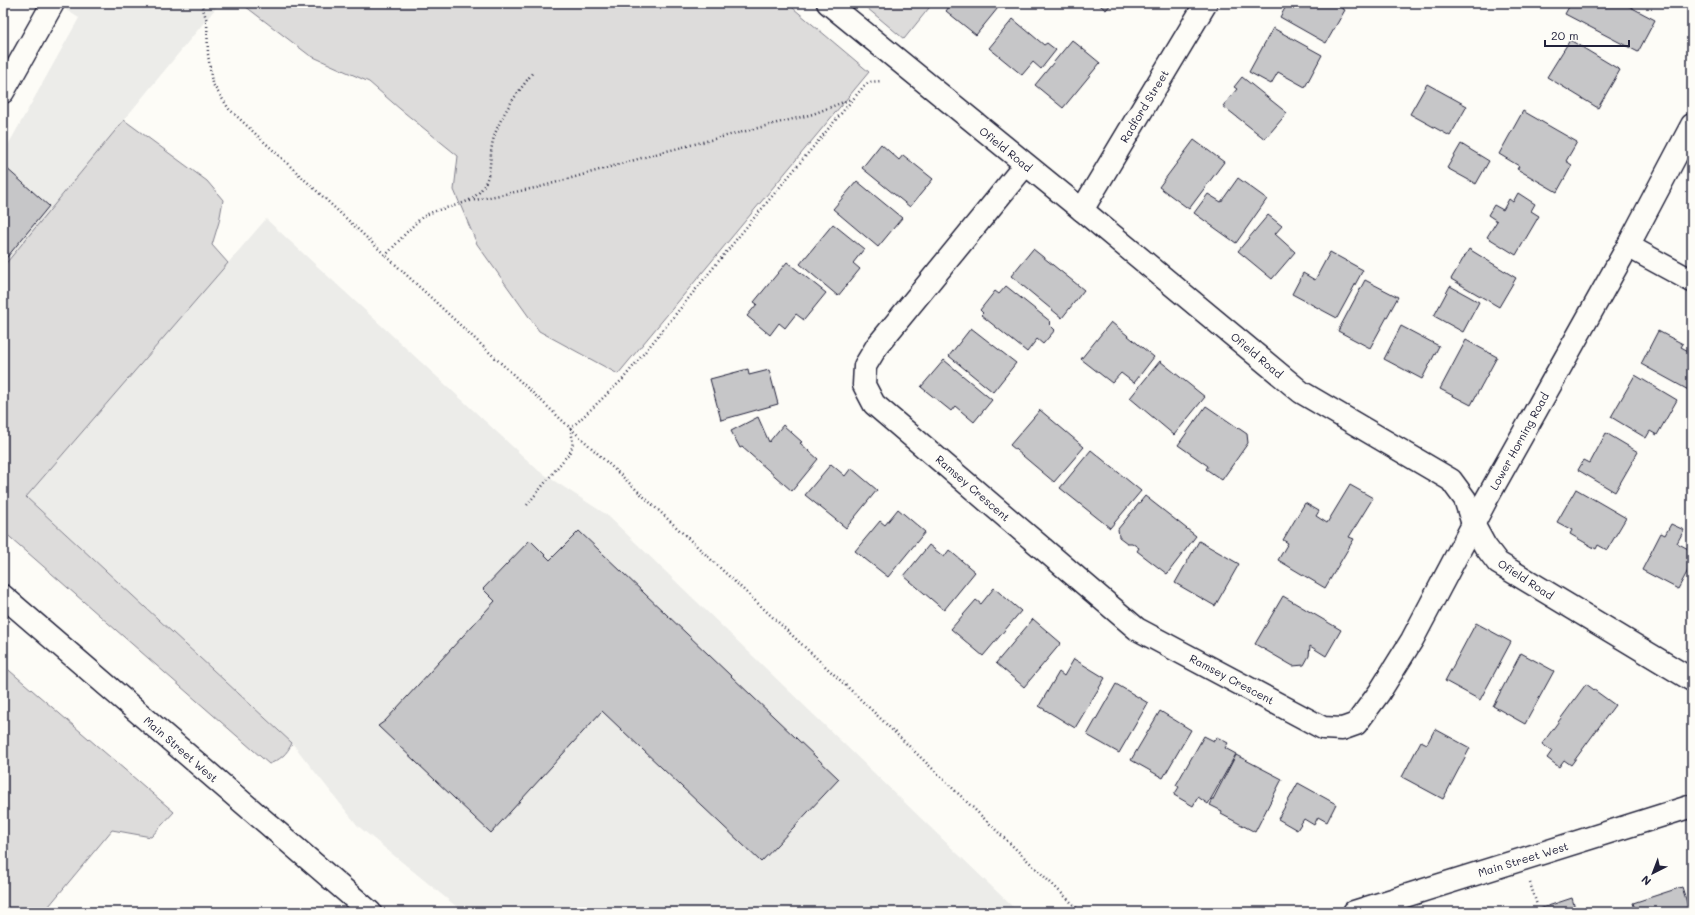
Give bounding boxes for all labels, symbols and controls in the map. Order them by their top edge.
scale bar [1545,22,1629,48]
text: 20 m [1551,27,1579,43]
street label: Radford Street [1116,67,1172,145]
street label: Ofield Road [976,123,1036,175]
street label: Ofield Road [1228,329,1286,381]
street label: Lower Horning Road [1486,389,1552,493]
street label: Ramsey Crescent [933,452,1013,525]
street label: Ofield Road [1495,555,1557,603]
street label: Ramsey Crescent [1187,650,1277,708]
street label: Main Street West [141,713,221,786]
street label: Main Street West [1476,838,1570,880]
north arrow [1633,853,1673,893]
text: N [1638,872,1654,889]

